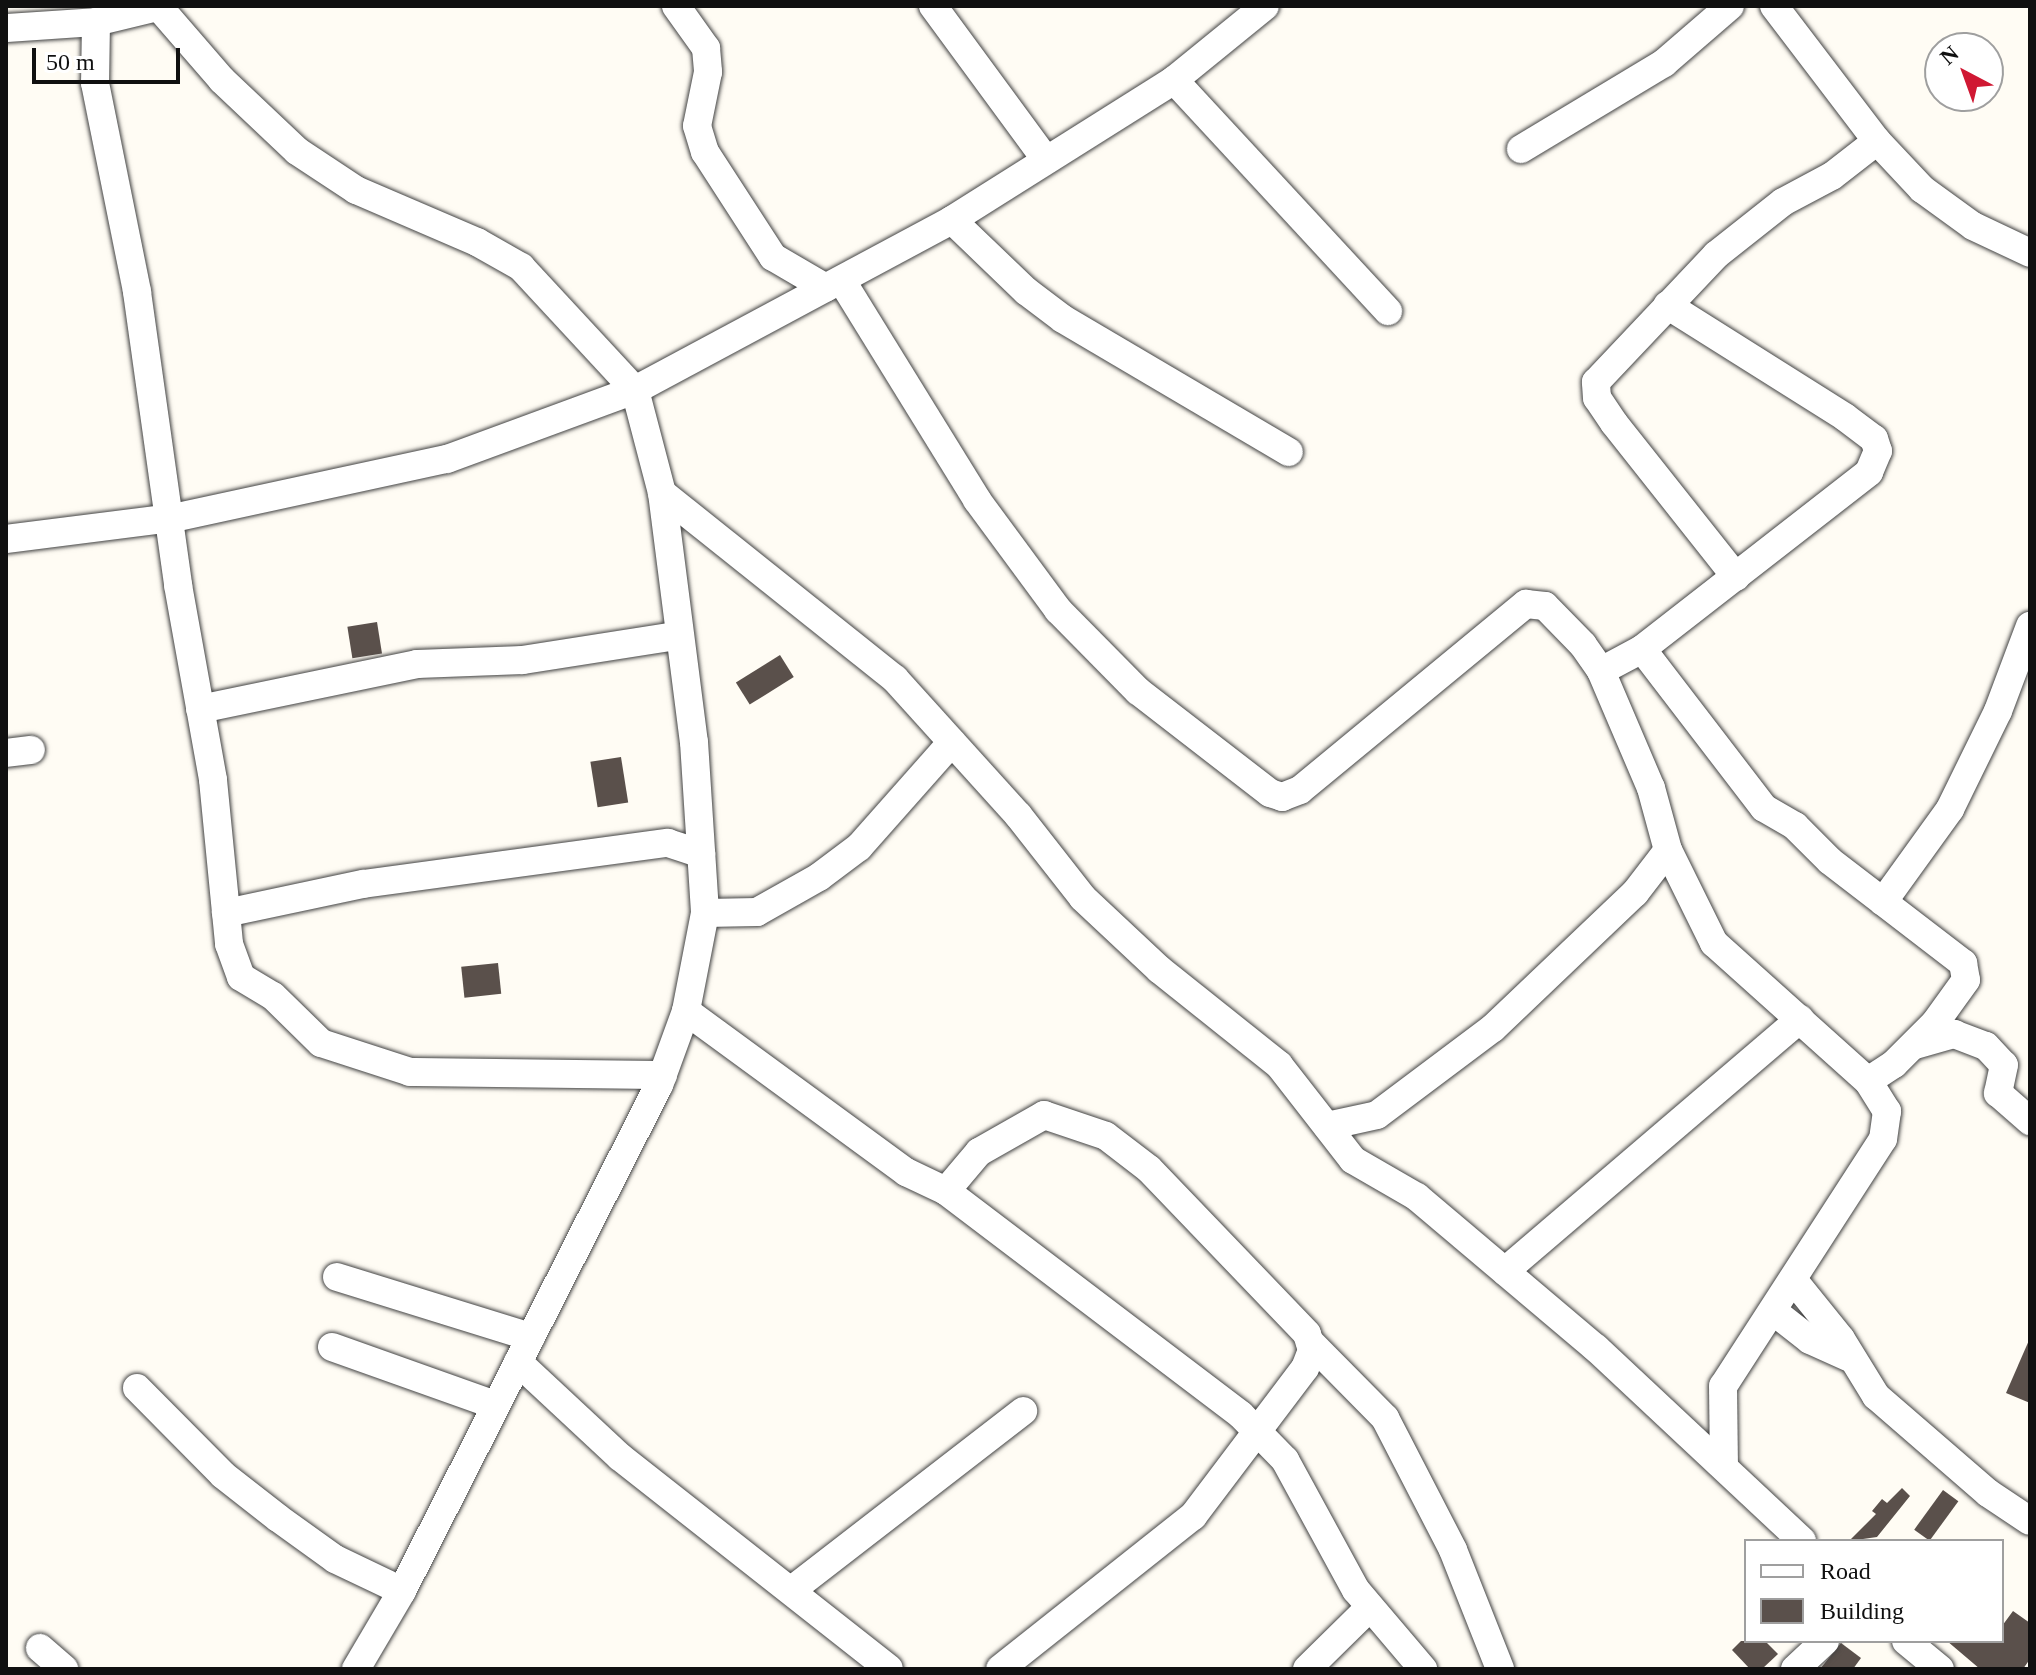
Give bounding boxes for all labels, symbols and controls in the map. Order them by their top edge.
scale bar [36,32,184,82]
north arrow [1924,32,2004,112]
text: N [1935,40,1963,70]
text: 50 m [46,49,95,75]
legend [1744,1539,2004,1643]
text: Road [1820,1558,1871,1584]
text: Building [1820,1598,1904,1624]

